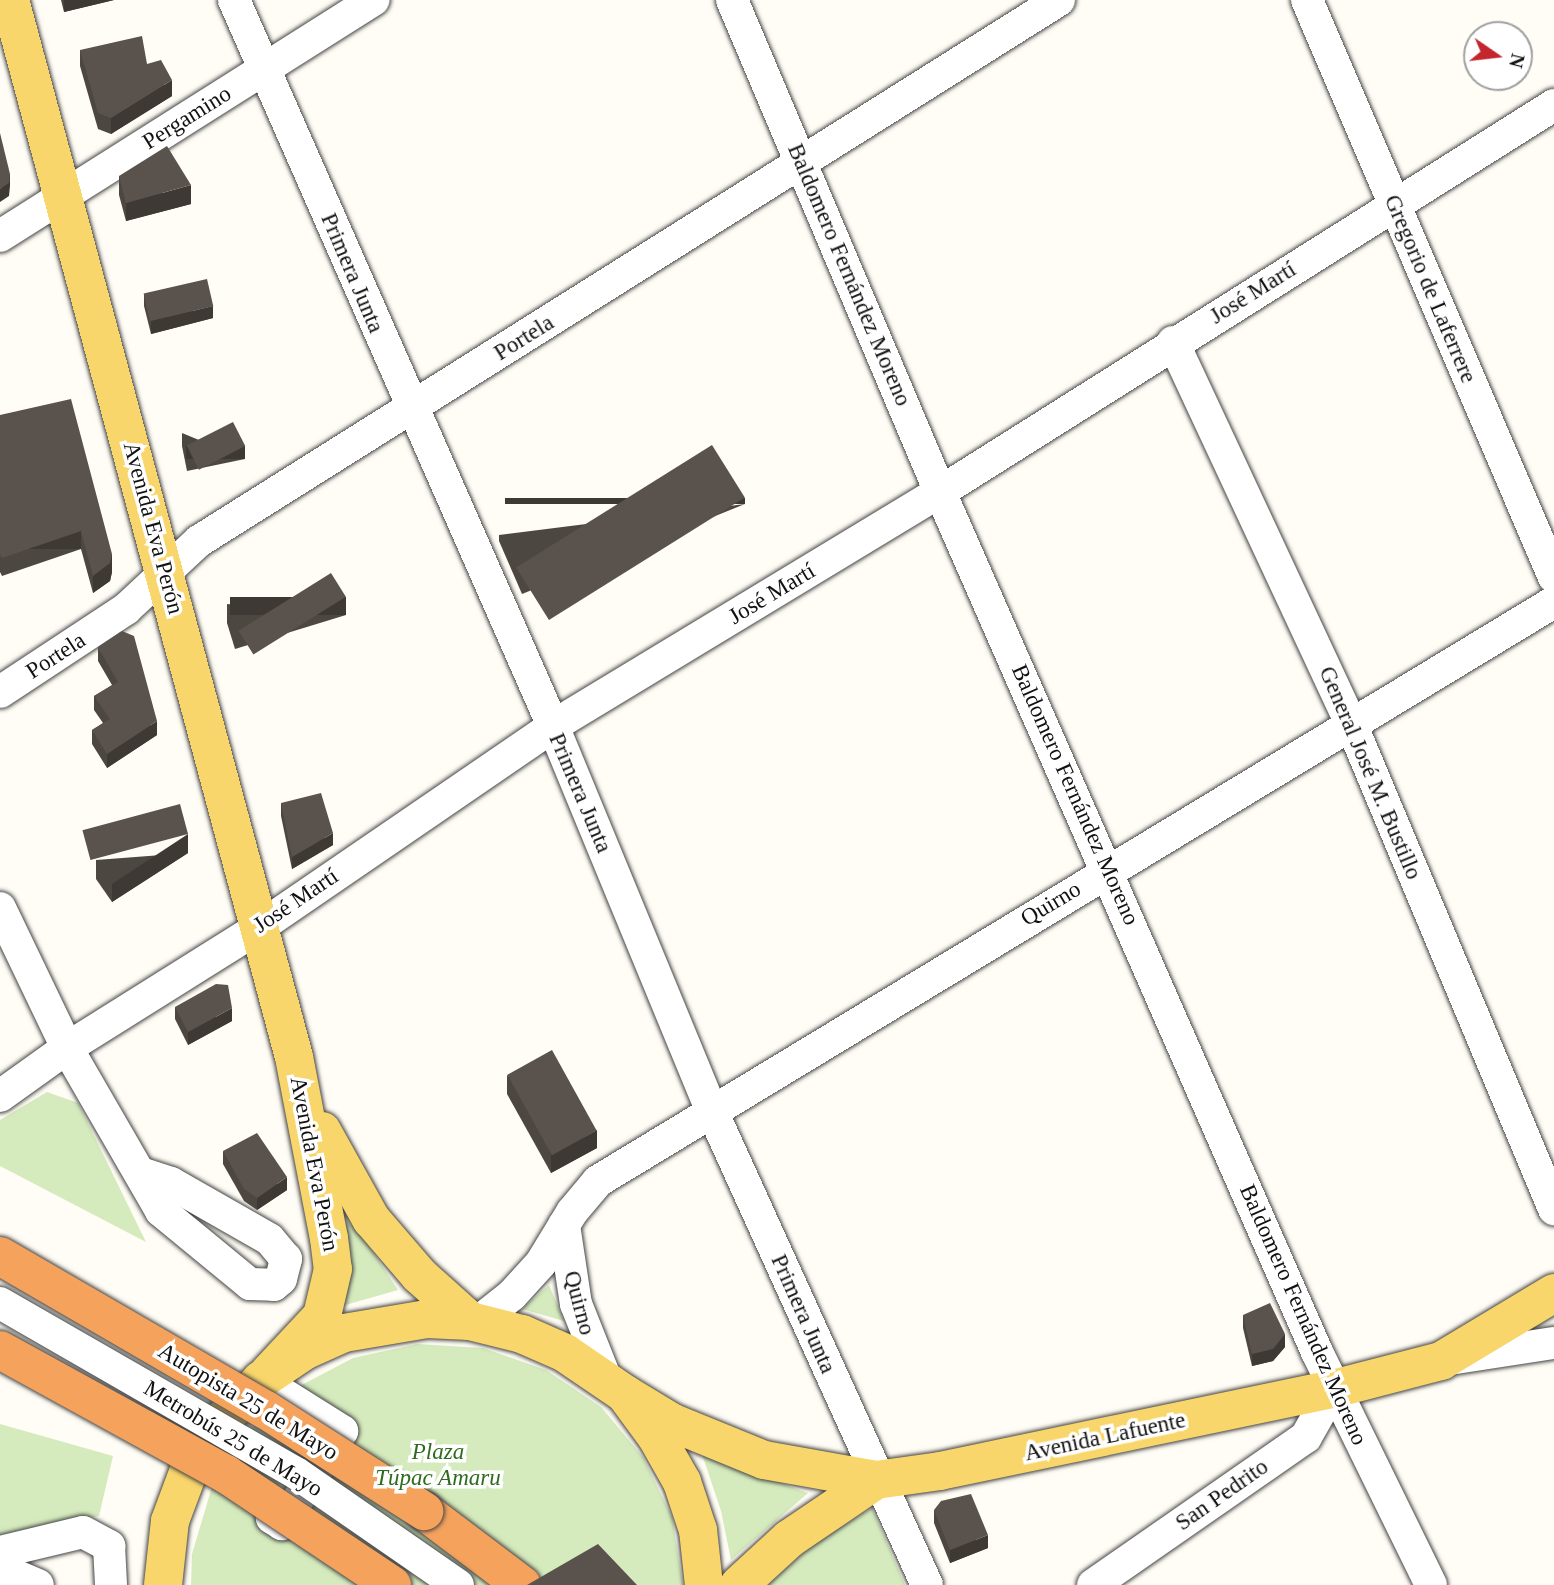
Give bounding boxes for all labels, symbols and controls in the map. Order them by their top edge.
north arrow [1463,21,1533,91]
text: N [1505,52,1529,70]
street label: Pergamino [138,80,236,156]
street label: Baldomero Fernández Moreno [781,140,917,410]
street label: Gregorio de Laferrere [1378,191,1482,387]
street label: Primera Junta [314,209,390,337]
street label: José Martí [1205,256,1301,330]
street label: Portela [489,309,559,367]
street label: Avenida Eva Perón [117,439,189,617]
street label: José Martí [724,557,820,631]
street label: Portela [21,627,91,685]
street label: Baldomero Fernández Moreno [1005,660,1145,930]
street label: General José M. Bustillo [1313,662,1427,884]
street label: Primera Junta [542,729,618,857]
street label: José Martí [248,863,344,939]
street label: Quirno [1016,875,1086,933]
street label: Avenida Eva Perón [284,1074,344,1254]
street label: Baldomero Fernández Moreno [1233,1180,1373,1450]
street label: Primera Junta [765,1250,841,1378]
street label: Quirno [557,1268,601,1338]
street label: Autopista 25 de Mayo [153,1337,343,1467]
street label: Metrobús 25 de Mayo [139,1375,327,1503]
street label: Avenida Lafuente [1022,1406,1188,1468]
park label: Plaza Túpac Amaru [375,1438,501,1492]
street label: San Pedrito [1170,1453,1274,1537]

